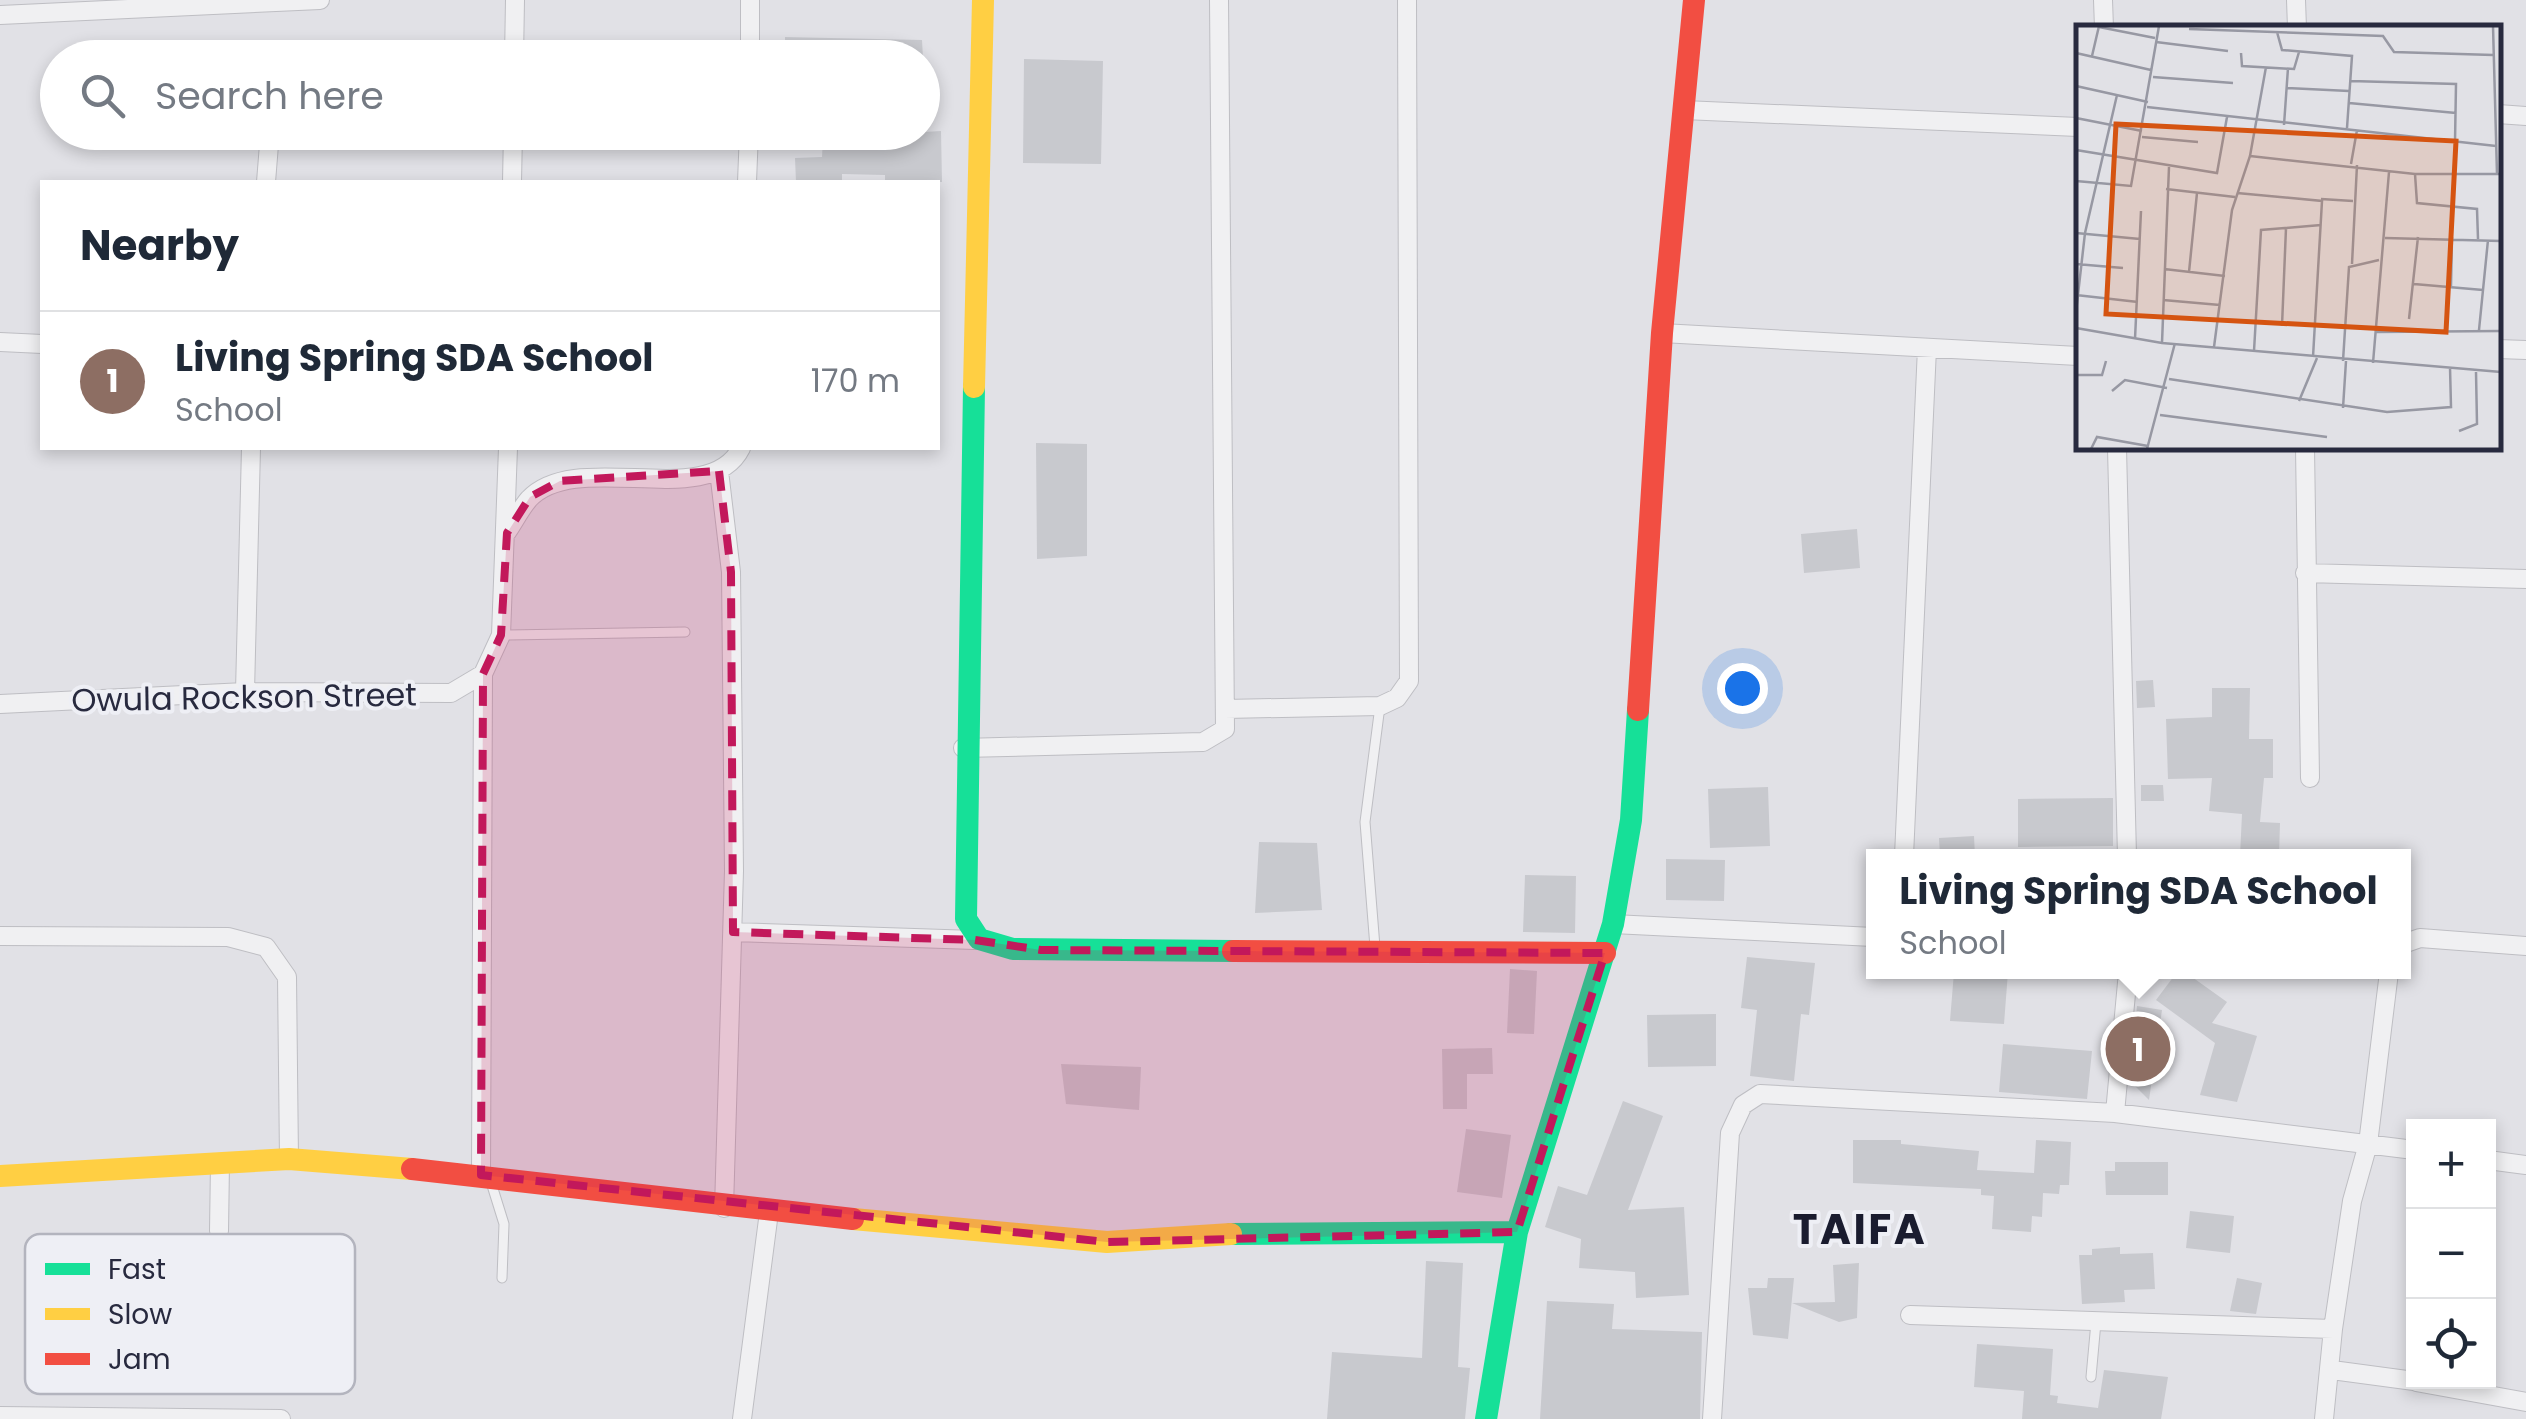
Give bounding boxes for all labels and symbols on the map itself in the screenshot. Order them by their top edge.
inset map [2076,25,2501,450]
your location [1717,663,1768,714]
street label: Owula Rockson Street [71,671,417,723]
pin: 1 [2106,1012,2170,1086]
district label: TAIFA [1793,1200,1927,1259]
legend [25,1234,355,1394]
text: Fast [108,1250,166,1289]
text: Slow [108,1295,172,1334]
text: Jam [108,1340,171,1379]

